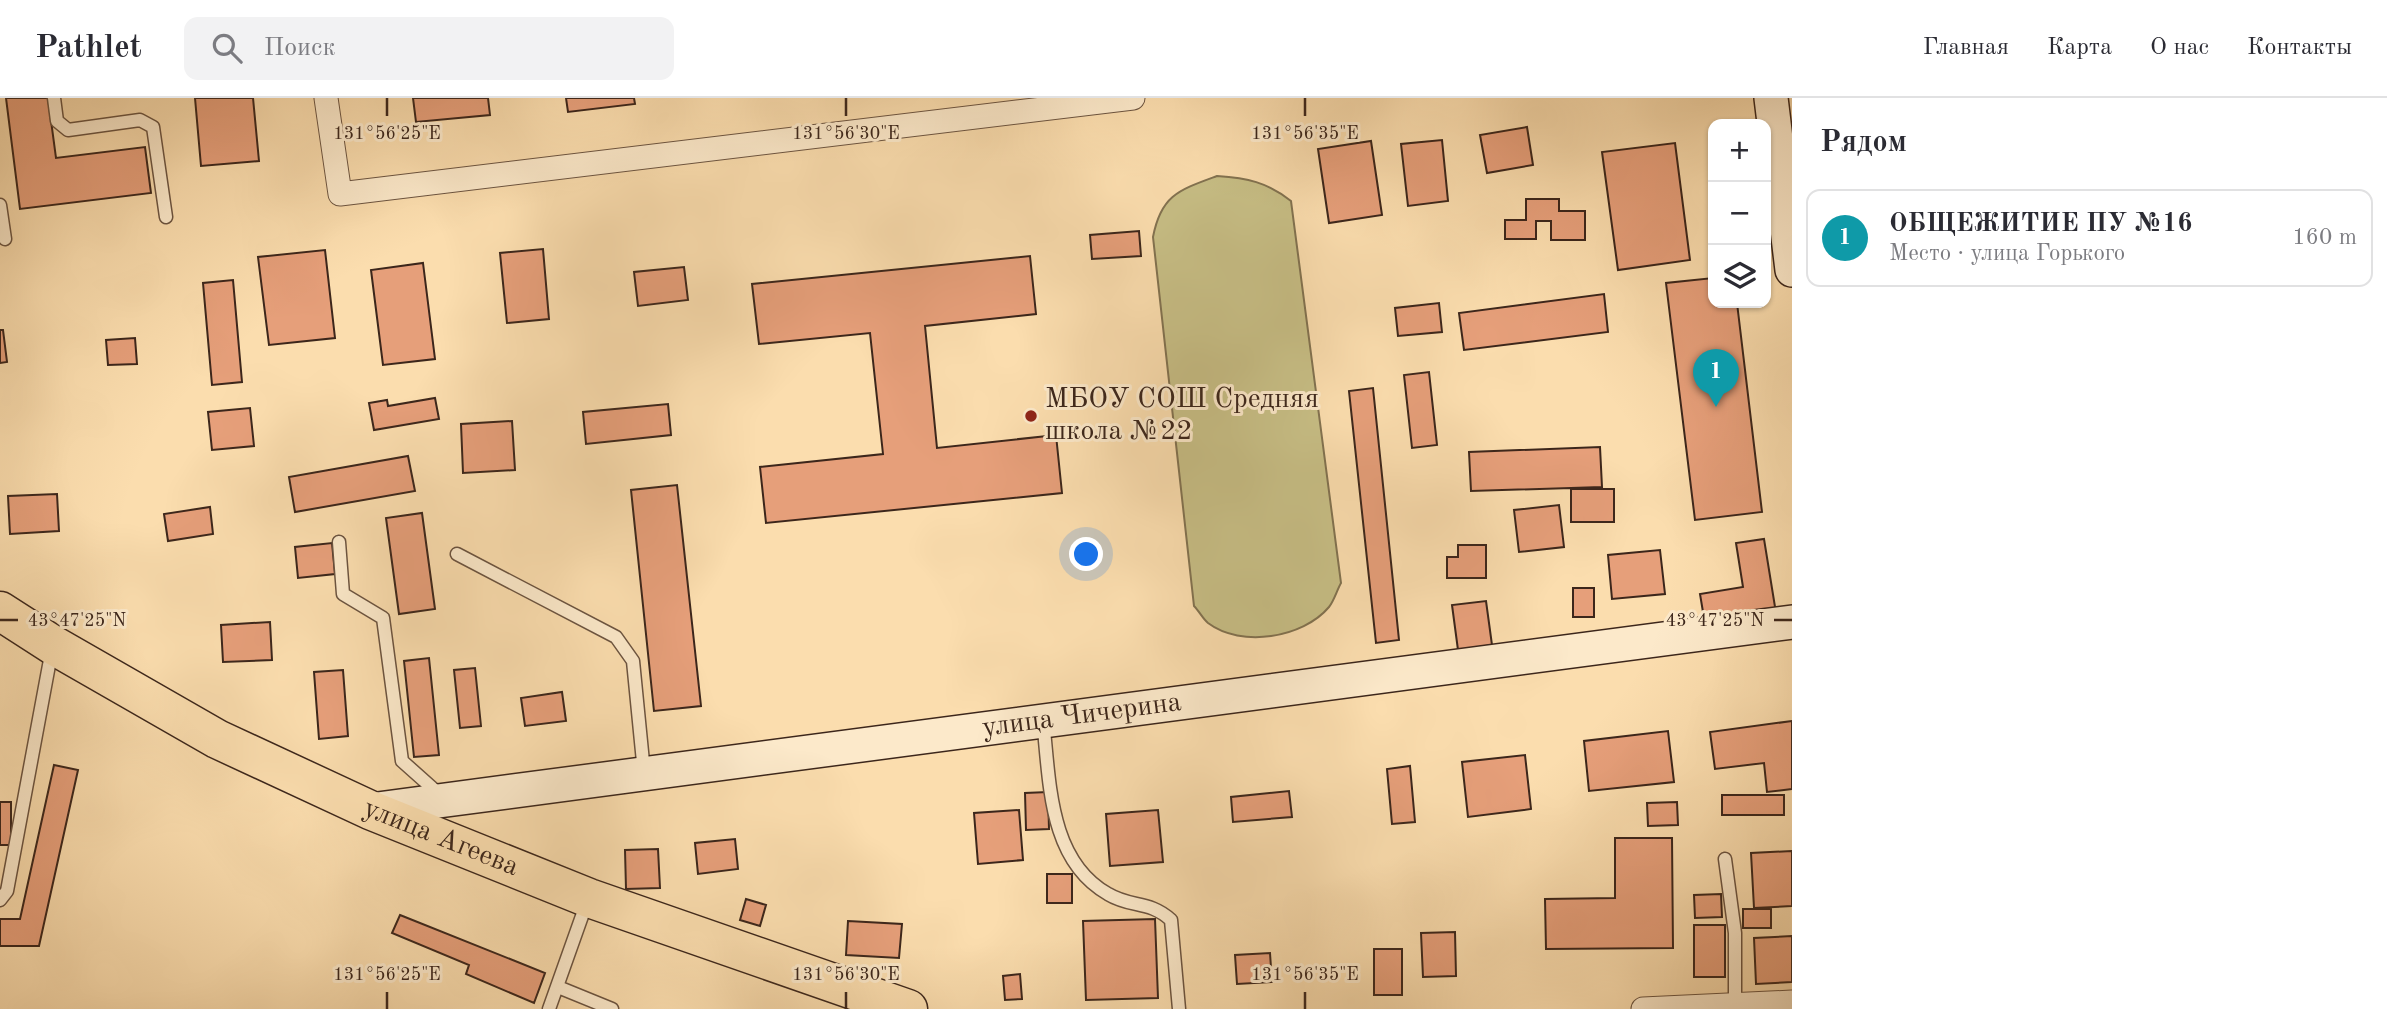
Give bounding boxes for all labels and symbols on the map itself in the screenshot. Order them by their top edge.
text: 131°56'25"E [333,125,441,143]
text: 131°56'30"E [792,125,900,143]
text: 131°56'35"E [1251,125,1359,143]
pin: 1 [1693,349,1739,407]
place label: МБОУ СОШ Средняя школа №22 [1045,386,1319,446]
marker: МБОУ СОШ Средняя школа №22 [1023,408,1039,424]
your location [1069,537,1103,571]
text: 43°47'25"N [28,612,126,630]
text: 43°47'25"N [1666,612,1764,630]
street label: улица Чичерина [980,689,1183,743]
street label: улица Агеева [359,795,523,882]
text: 131°56'25"E [333,966,441,984]
text: 131°56'30"E [792,966,900,984]
text: 131°56'35"E [1251,966,1359,984]

